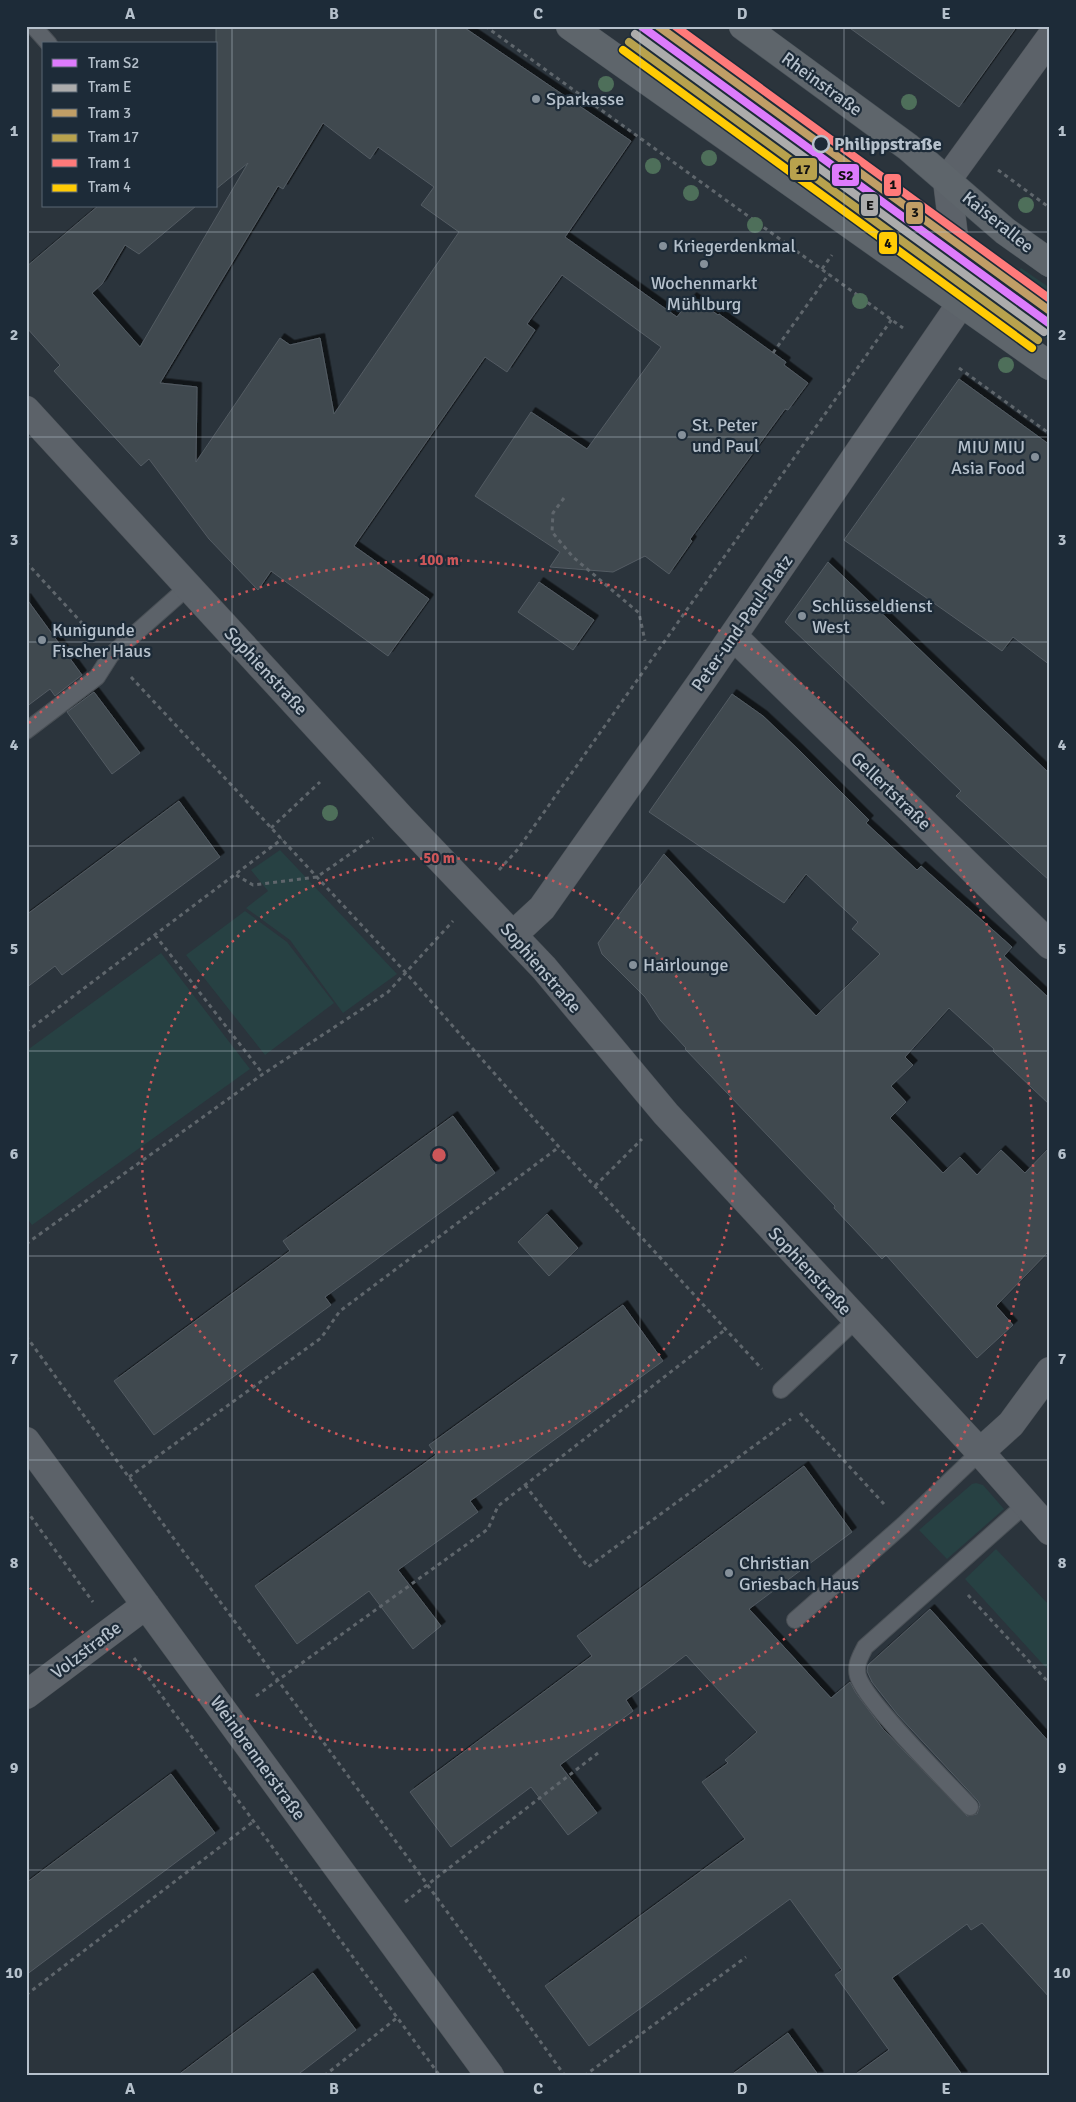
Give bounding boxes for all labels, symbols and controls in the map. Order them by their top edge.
text: A [125,4,136,24]
text: B [329,4,339,24]
text: C [533,4,543,24]
text: D [737,4,748,24]
text: E [941,4,951,24]
legend [42,42,218,208]
street label: Rheinstraße [777,47,867,121]
text: Tram S2 [88,54,139,72]
text: Tram E [88,78,131,96]
place label: Sparkasse [546,88,624,110]
marker: Sparkasse [530,93,542,105]
text: Tram 3 [88,104,131,122]
text: 1 [10,121,19,141]
text: 1 [1058,121,1067,141]
text: Tram 17 [88,128,139,146]
place label: Philippstraße [834,133,942,155]
marker: Philippstraße [812,135,830,153]
text: Tram 1 [88,154,131,172]
line badge: 17 [789,157,818,181]
text: 17 [795,161,811,178]
line badge: S2 [831,163,860,187]
text: S2 [838,167,854,184]
line badge: 1 [883,173,902,197]
text: 1 [889,176,897,193]
text: Tram 4 [88,178,131,196]
street label: Kaiserallee [958,187,1038,257]
line badge: E [860,193,879,217]
text: E [866,197,874,214]
line badge: 3 [905,201,924,225]
text: 3 [911,204,919,221]
line badge: 4 [878,231,898,255]
place label: Kriegerdenkmal [673,235,796,257]
text: 4 [884,235,892,252]
marker: Kriegerdenkmal [657,240,669,252]
marker: Wochenmarkt Mühlburg [698,258,710,270]
place label: Wochenmarkt Mühlburg [651,272,757,315]
text: 2 [10,325,18,345]
text: 2 [1058,325,1066,345]
place label: St. Peter und Paul [692,414,759,457]
marker: St. Peter und Paul [676,429,688,441]
place label: MIU MIU Asia Food [951,436,1025,479]
marker: MIU MIU Asia Food [1029,451,1041,463]
text: 3 [10,530,18,550]
text: 3 [1058,530,1066,550]
text: 100 m [419,551,459,569]
street label: Peter-und-Paul-Platz [687,551,797,695]
place label: Schlüsseldienst West [812,595,933,638]
marker: Schlüsseldienst West [796,610,808,622]
place label: Kunigunde Fischer Haus [52,619,151,662]
street label: Sophienstraße [220,622,312,720]
marker: Kunigunde Fischer Haus [36,634,48,646]
text: 4 [10,735,19,755]
text: 4 [1058,735,1067,755]
street label: Gellertstraße [846,747,936,835]
text: 50 m [423,849,455,867]
street label: Sophienstraße [496,918,586,1018]
text: 5 [10,939,18,959]
text: 5 [1058,939,1066,959]
place label: Hairlounge [643,954,728,976]
marker: Hairlounge [627,959,639,971]
text: 6 [10,1144,19,1164]
text: 6 [1058,1144,1067,1164]
centre of rings [430,1146,448,1164]
street label: Sophienstraße [764,1222,856,1320]
text: 7 [10,1349,19,1369]
text: 7 [1058,1349,1067,1369]
place label: Christian Griesbach Haus [739,1552,859,1595]
text: 8 [10,1553,19,1573]
text: 8 [1058,1553,1067,1573]
marker: Christian Griesbach Haus [723,1567,735,1579]
street label: Volzstraße [46,1616,126,1684]
street label: Weinbrennerstraße [205,1691,311,1825]
text: 9 [10,1758,19,1778]
text: 9 [1058,1758,1067,1778]
text: 10 [5,1963,23,1983]
text: 10 [1053,1963,1071,1983]
text: A [125,2079,136,2099]
text: B [329,2079,339,2099]
text: C [533,2079,543,2099]
text: D [737,2079,748,2099]
text: E [941,2079,951,2099]

